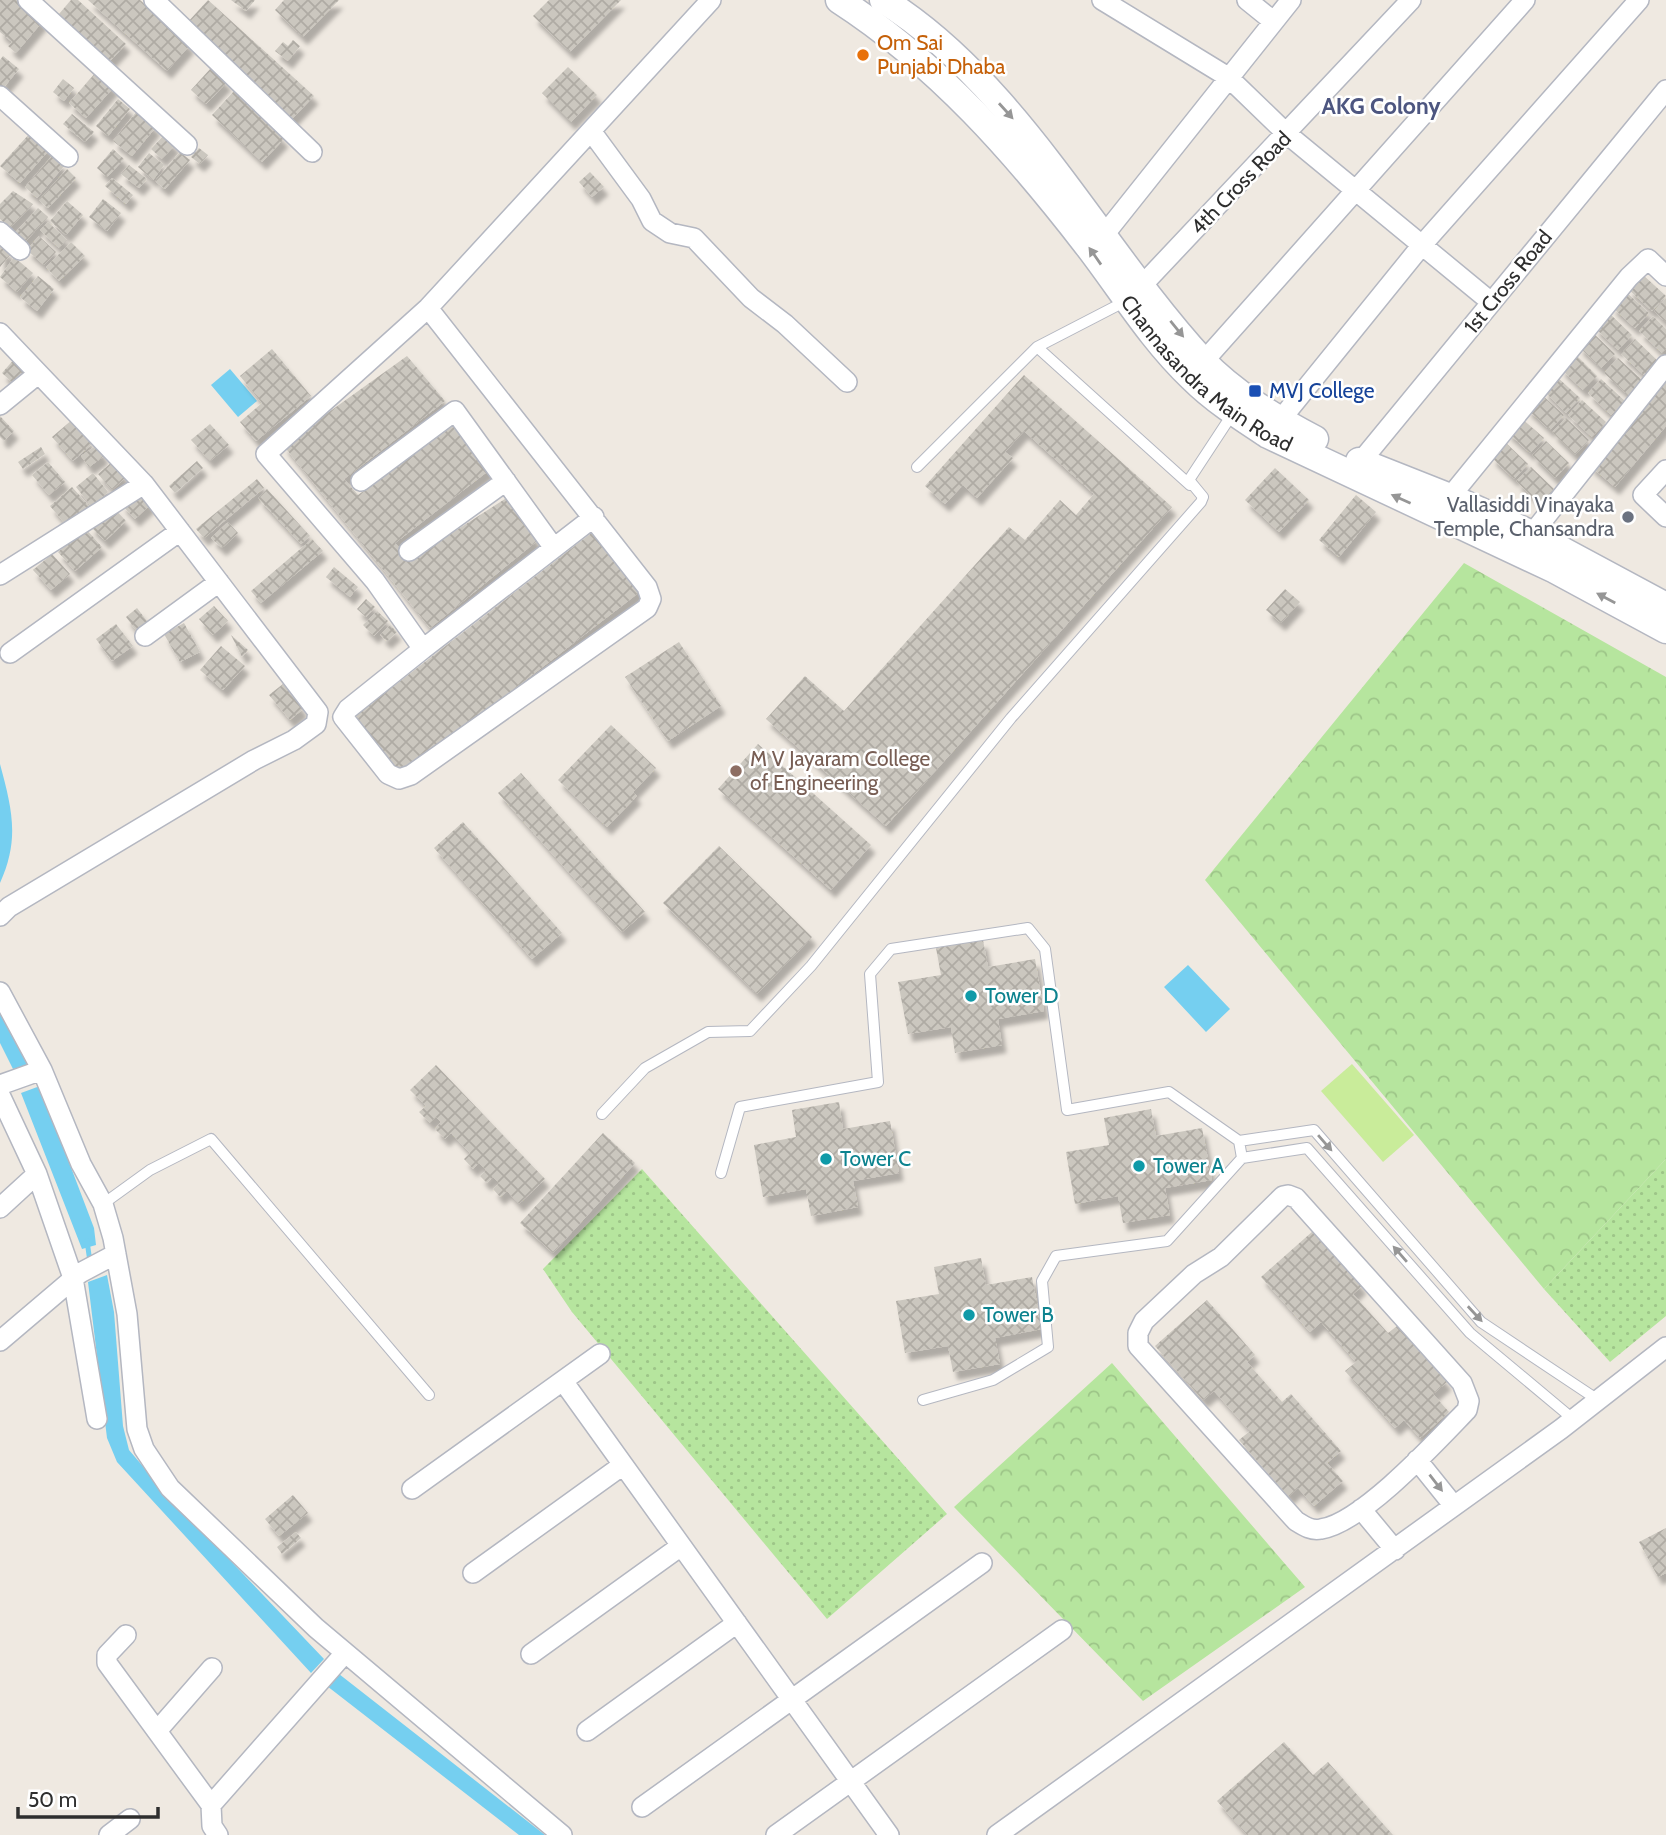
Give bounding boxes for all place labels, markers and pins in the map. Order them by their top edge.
place label: Om Sai Punjabi Dhaba [877,30,1005,80]
marker: Om Sai Punjabi Dhaba [855,47,871,63]
place label: MVJ College [1269,378,1375,403]
marker: MVJ College [1247,383,1263,399]
place label: Vallasiddi Vinayaka Temple, Chansandra [1434,492,1614,541]
marker: Vallasiddi Vinayaka Temple, Chansandra [1620,509,1636,525]
place label: M V Jayaram College of Engineering [750,746,931,795]
marker: M V Jayaram College of Engineering [728,763,744,779]
place label: Tower D [985,983,1058,1008]
marker: Tower D [963,988,979,1004]
place label: Tower C [840,1146,911,1171]
marker: Tower C [818,1151,834,1167]
place label: Tower A [1153,1153,1224,1178]
marker: Tower A [1131,1158,1147,1174]
place label: Tower B [983,1302,1054,1327]
marker: Tower B [961,1307,977,1323]

